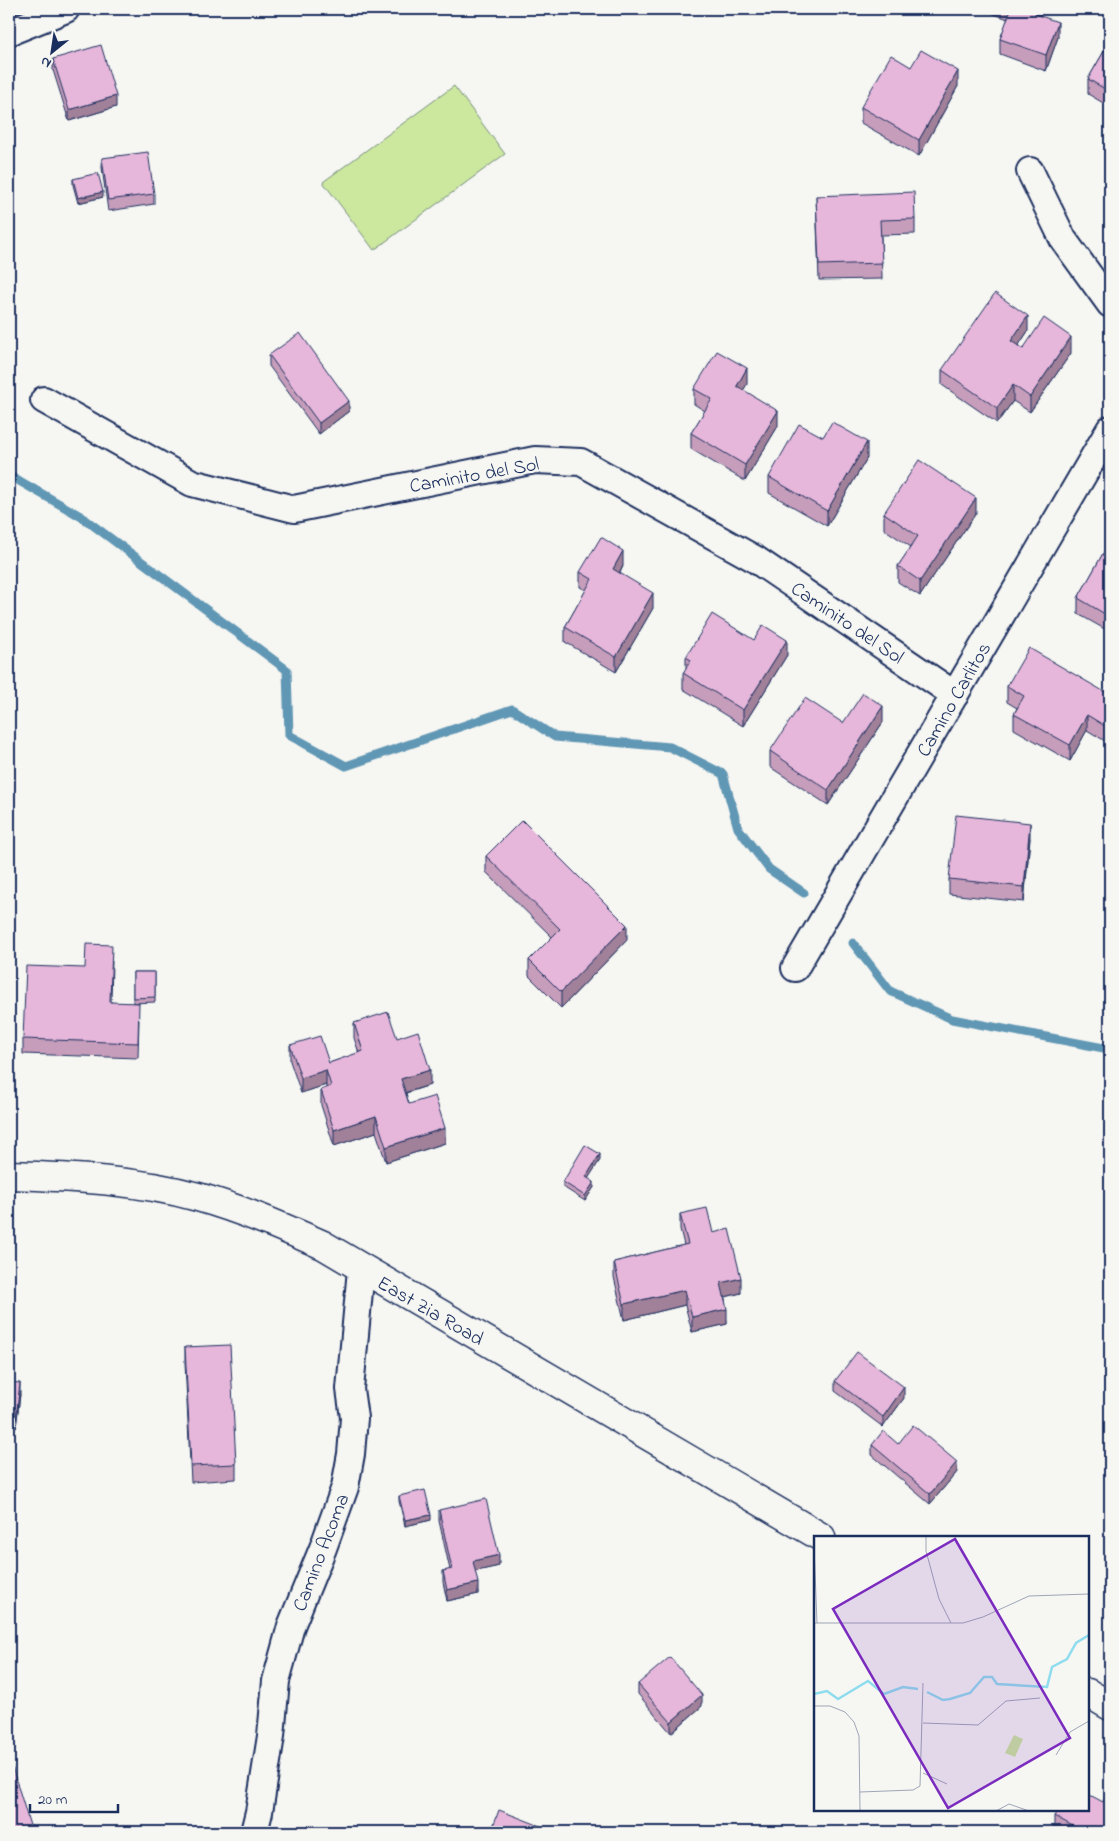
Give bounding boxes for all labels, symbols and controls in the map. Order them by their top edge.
north arrow [28,28,78,78]
text: N [37,51,56,73]
street label: Caminito del Sol [407,451,541,502]
street label: Caminito del Sol [784,575,909,673]
street label: Camino Carlitos [911,637,1000,763]
street label: East Zia Road [371,1270,489,1354]
street label: Camino Acoma [287,1490,358,1616]
inset map [814,1536,1089,1811]
scale bar [30,1781,118,1813]
text: 20 m [38,1789,68,1811]

